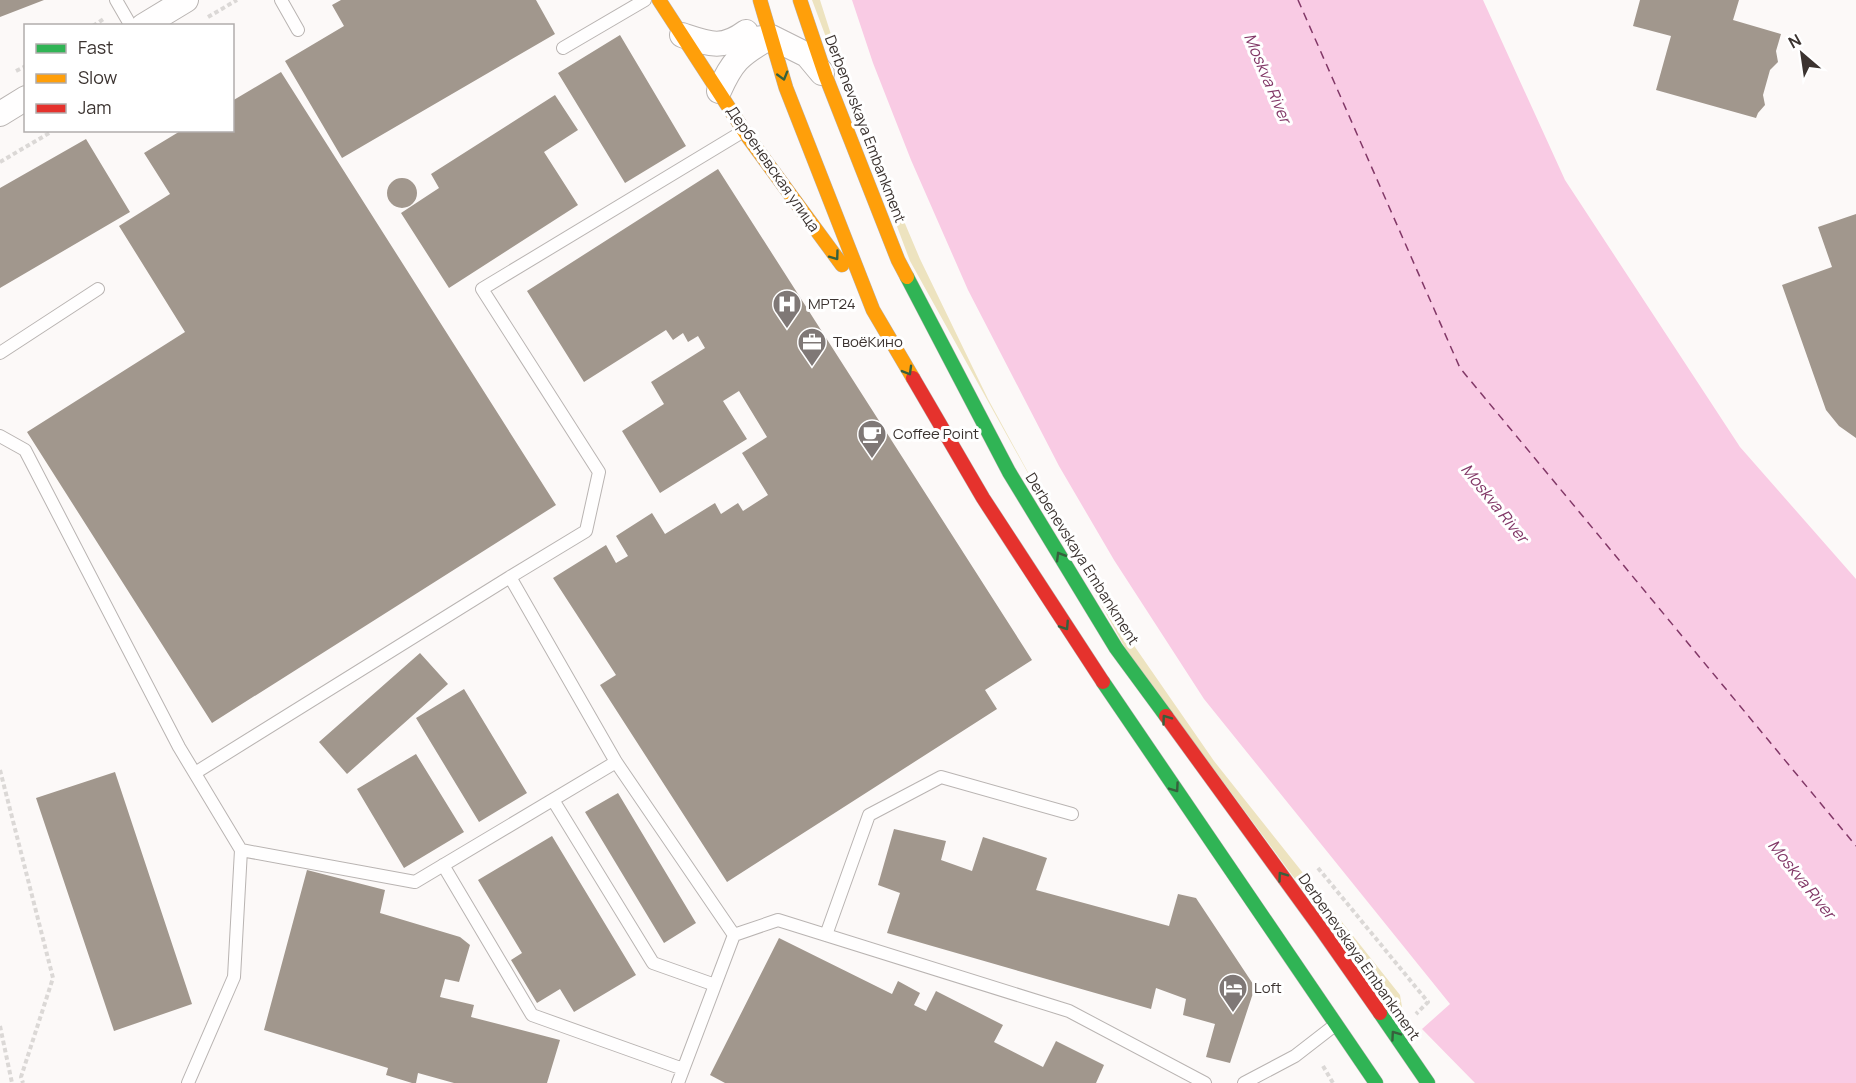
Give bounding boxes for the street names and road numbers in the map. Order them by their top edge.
street label: Derbenevskaya Embankment [820,32,911,226]
street label: Дербеневская улица [722,101,825,236]
street label: Derbenevskaya Embankment [1021,469,1144,649]
street label: Derbenevskaya Embankment [1294,869,1425,1044]

